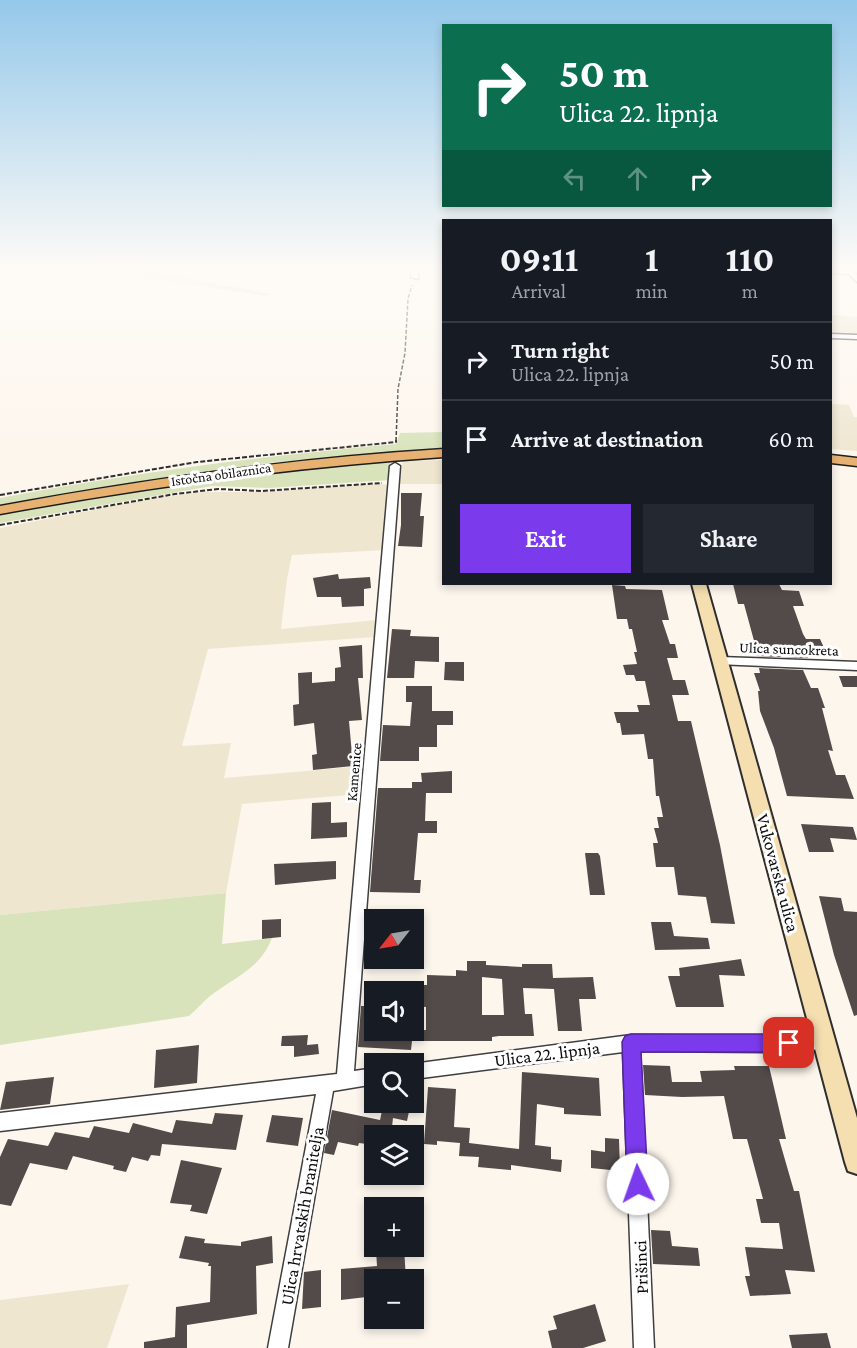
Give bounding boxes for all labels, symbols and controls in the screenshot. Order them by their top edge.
icon: right [460,48,538,126]
text: 50 m [559,49,649,96]
text: Ulica 22. lipnja [559,98,718,128]
icon: left [558,162,591,195]
icon: ahead [621,162,654,195]
icon: right [684,162,717,195]
text: 09:11 [500,239,578,279]
text: 1 [645,239,659,279]
text: 110 [726,239,774,279]
text: Arrival [512,280,566,302]
text: min [636,280,668,302]
text: m [742,280,758,302]
text: Turn right [511,338,609,363]
icon: right [460,345,493,378]
text: 50 m [769,349,814,374]
text: Ulica 22. lipnja [511,363,629,385]
icon: arrive [460,423,493,456]
text: Arrive at destination [511,427,703,452]
text: 60 m [769,427,814,452]
street label: Istočna obilaznica [170,459,273,489]
button: Exit [460,504,631,573]
button: Share [643,504,814,573]
street label: Ulica suncokreta [739,639,839,659]
street label: Kamenice [343,742,365,802]
street label: Vukovarska ulica [753,812,803,934]
north arrow [364,909,424,969]
map controls [364,909,424,1329]
button: sound [364,981,424,1041]
pin [763,1017,814,1068]
icon: arrive [772,1026,805,1059]
street label: Ulica 22. lipnja [493,1038,601,1071]
button: search [364,1053,424,1113]
street label: Ulica hrvatskih branitelja [276,1125,329,1307]
button: layers [364,1125,424,1185]
position arrow [606,1152,670,1216]
button: + [364,1197,424,1257]
street label: Prišinci [630,1239,652,1294]
button: − [364,1269,424,1329]

